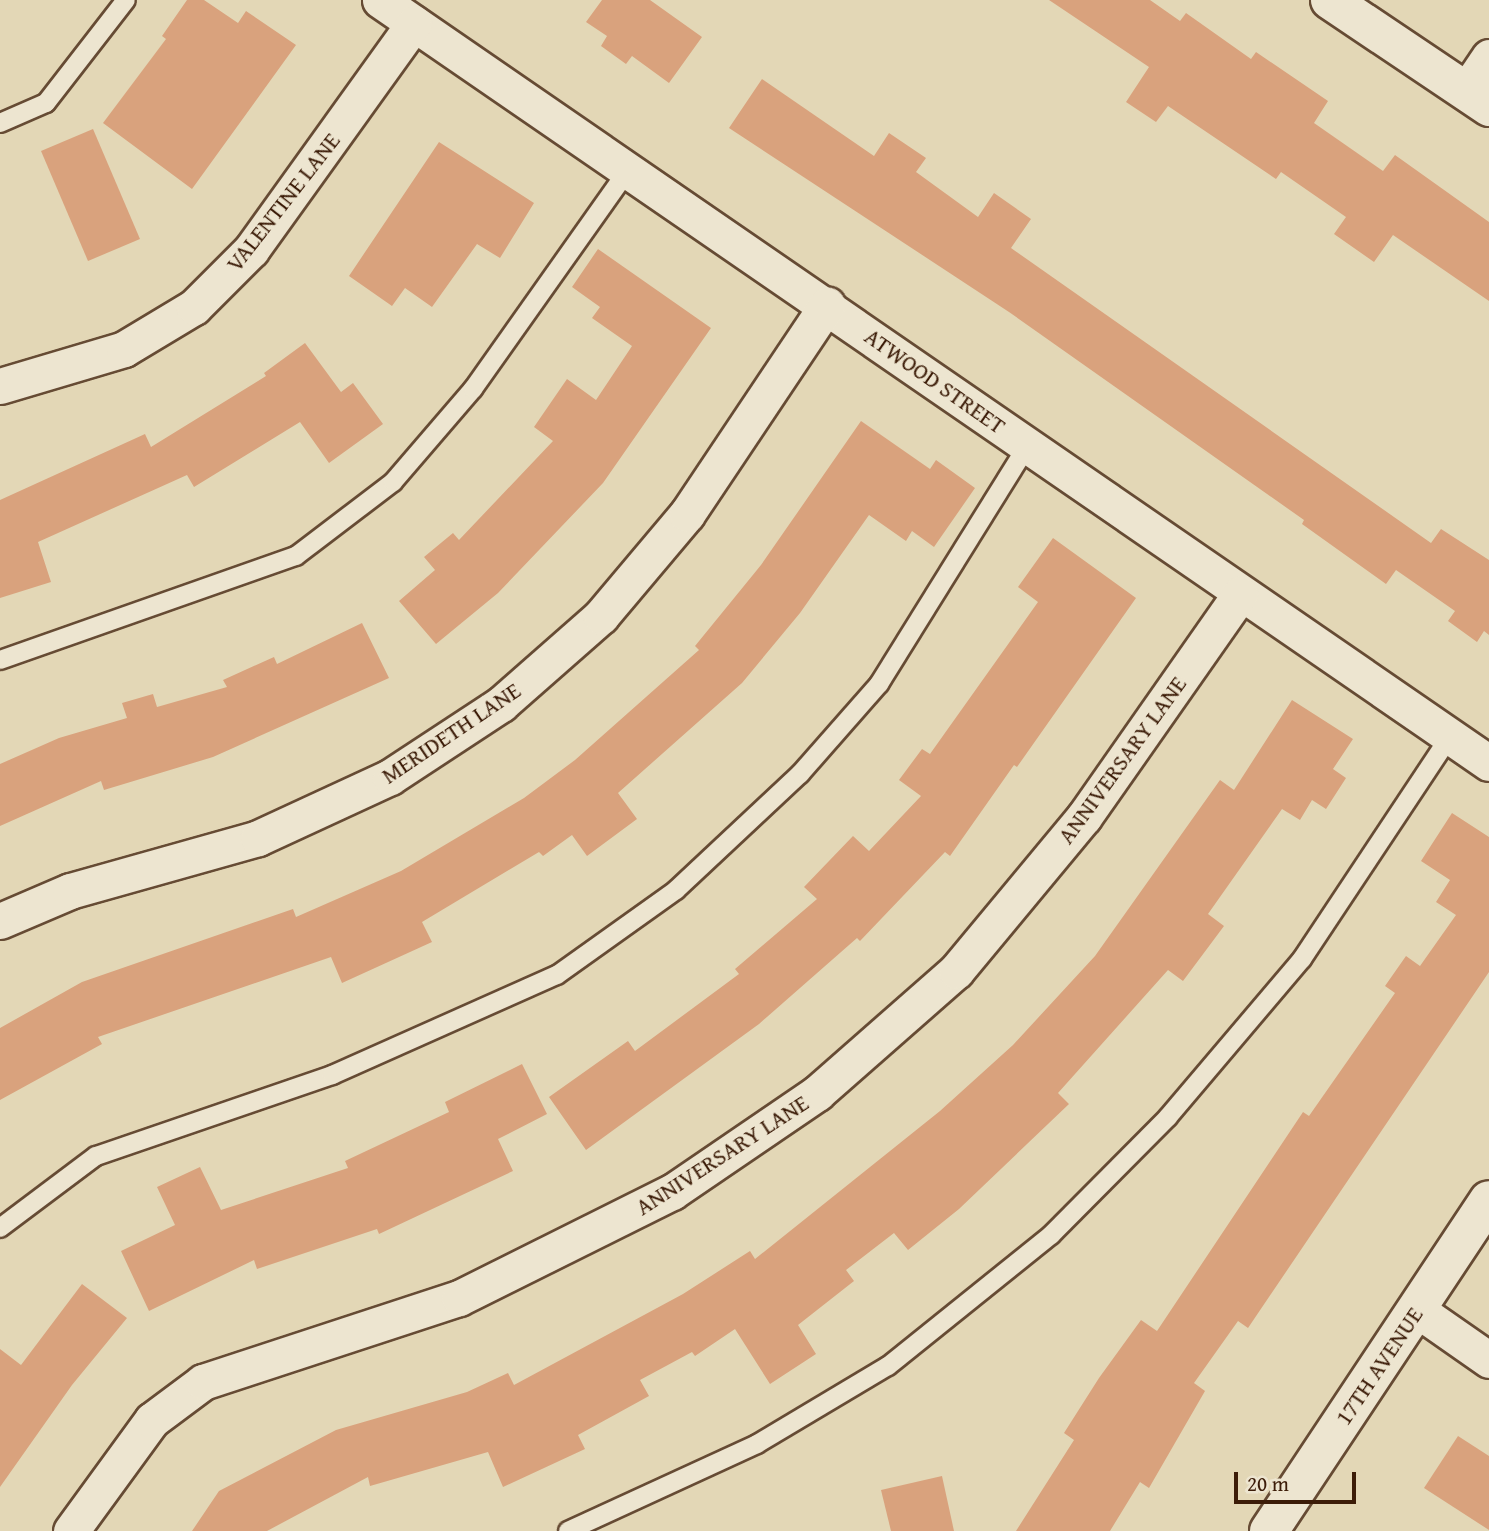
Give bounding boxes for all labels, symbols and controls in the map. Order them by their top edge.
street label: VALENTINE LANE [220,127,346,277]
street label: ATWOOD STREET [859,322,1011,440]
street label: ANNIVERSARY LANE [1052,671,1192,849]
street label: MERIDETH LANE [376,676,526,790]
street label: ANNIVERSARY LANE [631,1089,813,1221]
street label: 17TH AVENUE [1330,1302,1428,1430]
scale bar [1237,1458,1360,1502]
text: 20 m [1247,1468,1289,1499]

